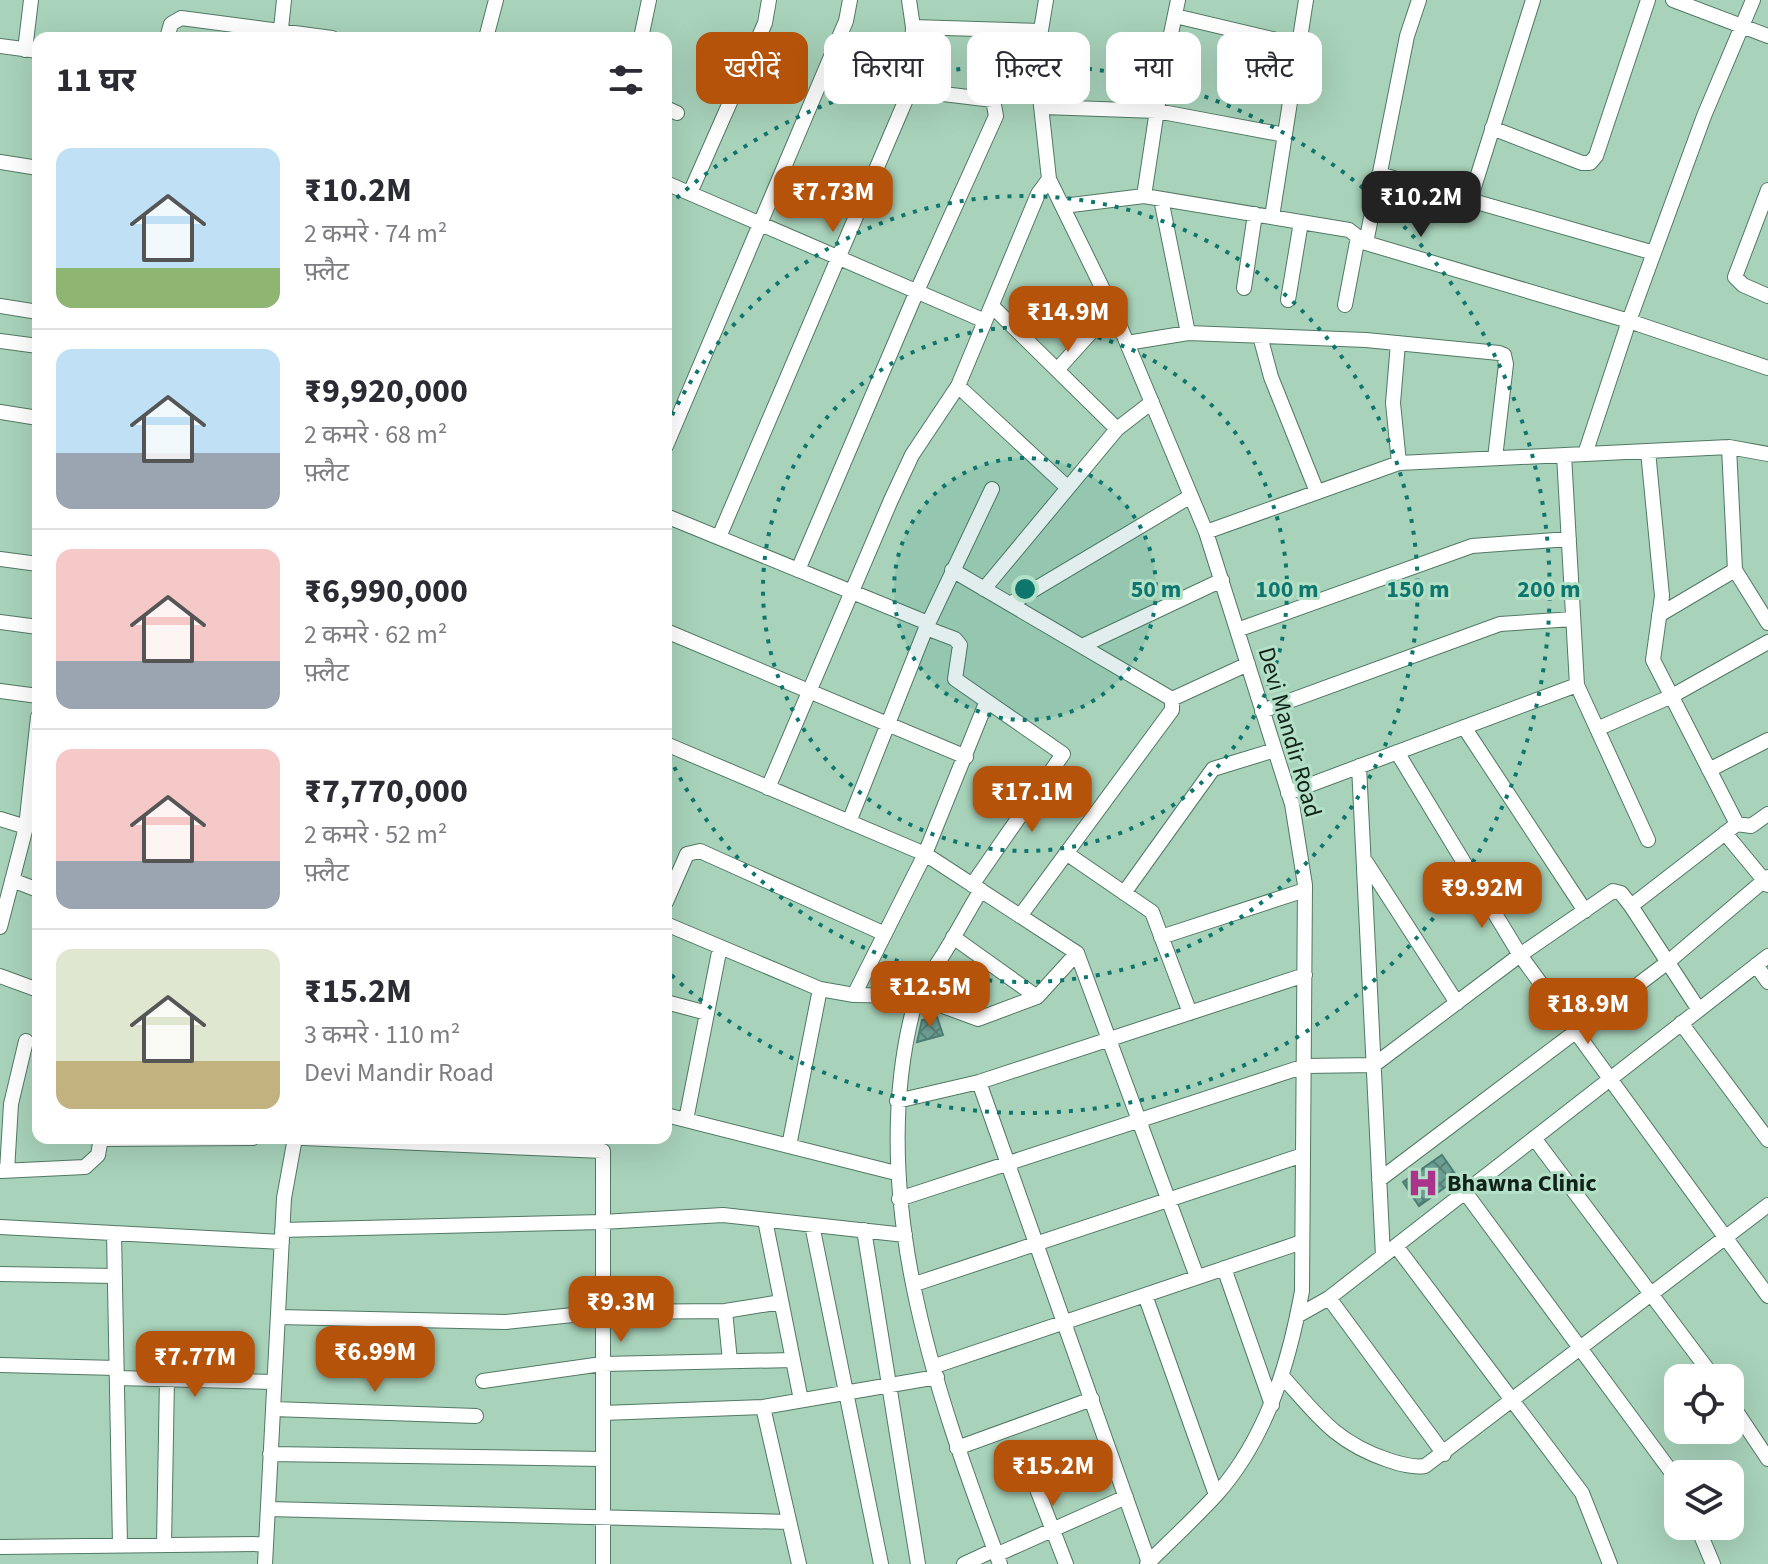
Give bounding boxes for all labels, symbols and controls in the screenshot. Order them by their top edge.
chip: खरीदें [696,32,808,104]
chip: किराया [824,32,951,104]
chip: फ़िल्टर [967,32,1090,104]
chip: नया [1106,32,1201,104]
chip: फ़्लैट [1217,32,1322,104]
text: 11 घर [56,56,136,105]
icon: filters [604,58,648,102]
text: ₹10.2M [304,166,412,215]
pin: ₹7.73M [768,166,898,234]
pin: ₹10.2M [1356,171,1486,239]
text: ₹7.73M [792,173,874,210]
text: ₹10.2M [1380,178,1462,215]
icon: home [120,180,216,276]
text: 2 कमरे · 74 m² [304,215,447,252]
text: फ़्लैट [304,253,349,290]
pin: ₹14.9M [1003,286,1133,354]
text: ₹14.9M [1027,293,1109,330]
text: ₹9,920,000 [304,367,468,416]
icon: home [120,381,216,477]
text: 2 कमरे · 68 m² [304,416,447,453]
text: फ़्लैट [304,454,349,491]
text: ₹6,990,000 [304,567,468,616]
text: 50 m [1131,572,1181,607]
text: 100 m [1255,572,1319,607]
text: 150 m [1386,572,1450,607]
text: 200 m [1517,572,1581,607]
centre of rings [1011,575,1039,603]
icon: home [120,581,216,677]
text: 2 कमरे · 62 m² [304,616,447,653]
street label: Devi Mandir Road [1249,643,1330,821]
text: फ़्लैट [304,654,349,691]
pin: ₹17.1M [967,766,1097,834]
text: ₹7,770,000 [304,767,468,816]
text: ₹17.1M [991,773,1073,810]
icon: home [120,781,216,877]
text: 2 कमरे · 52 m² [304,816,447,853]
text: फ़्लैट [304,854,349,891]
pin: ₹9.92M [1417,862,1547,930]
text: ₹9.92M [1441,869,1523,906]
pin: ₹12.5M [865,961,995,1029]
text: ₹15.2M [304,967,412,1016]
text: ₹12.5M [889,968,971,1005]
pin: ₹18.9M [1523,978,1653,1046]
icon: home [120,981,216,1077]
text: ₹18.9M [1547,985,1629,1022]
text: 3 कमरे · 110 m² [304,1016,460,1053]
text: Devi Mandir Road [304,1054,494,1091]
hospital icon: Bhawna Clinic [1406,1166,1440,1200]
place label: Bhawna Clinic [1447,1166,1597,1201]
pin: ₹9.3M [565,1276,677,1344]
text: ₹9.3M [587,1283,655,1320]
pin: ₹6.99M [310,1326,440,1394]
pin: ₹7.77M [130,1331,260,1399]
text: ₹6.99M [334,1333,416,1370]
text: ₹7.77M [154,1338,236,1375]
map controls [1664,1364,1744,1540]
button: locate [1664,1364,1744,1444]
pin: ₹15.2M [988,1440,1118,1508]
text: ₹15.2M [1012,1447,1094,1484]
button: layers [1664,1460,1744,1540]

